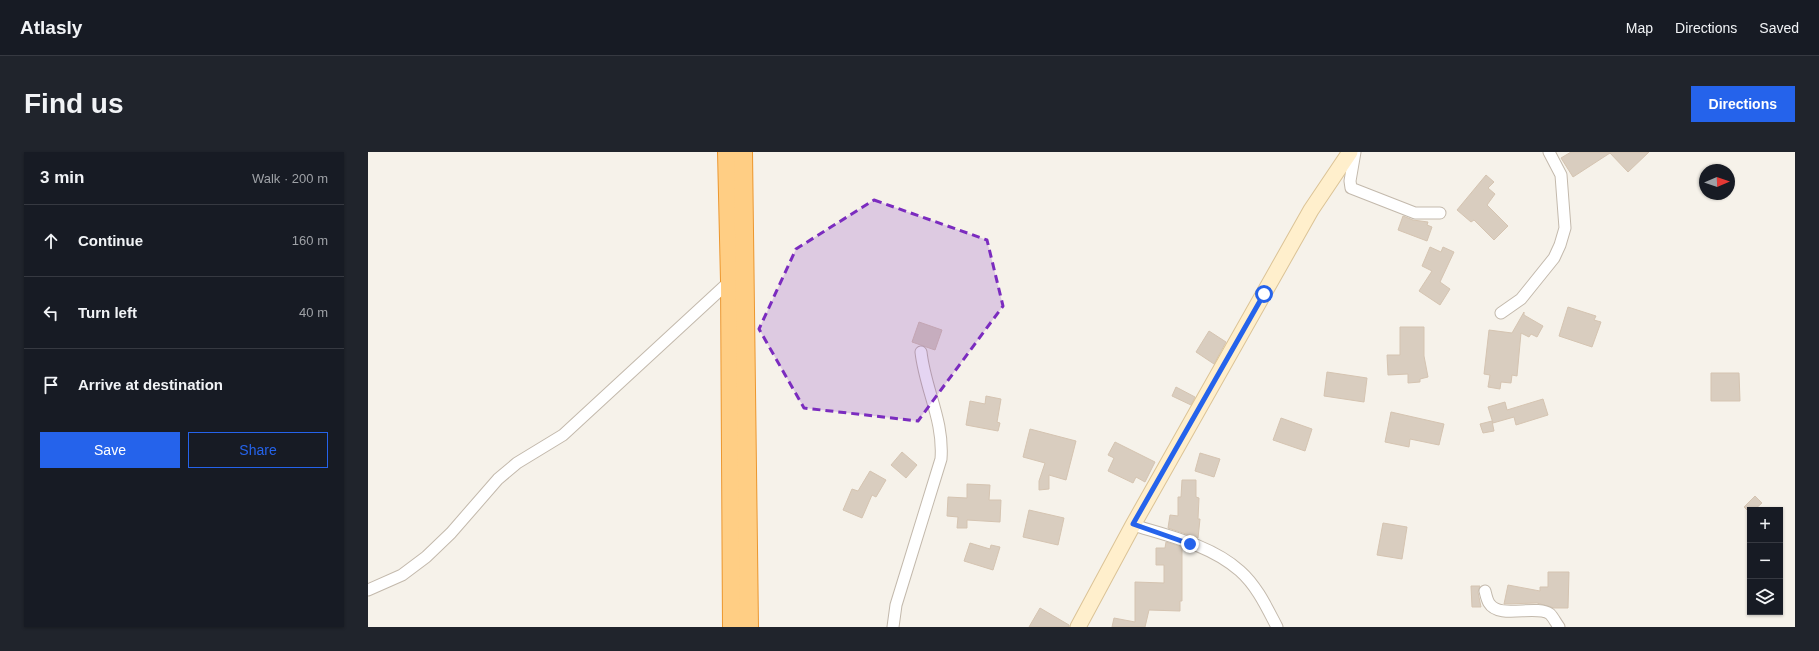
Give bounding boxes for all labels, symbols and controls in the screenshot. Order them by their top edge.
text: Atlasly [20,17,82,38]
text: Map [1626,20,1653,36]
text: Directions [1675,20,1737,36]
text: Saved [1759,20,1799,36]
button: Directions [1691,86,1795,122]
text: Find us [24,88,124,119]
north arrow [1699,164,1735,200]
text: 3 min [40,168,84,187]
text: Walk · 200 m [252,171,328,186]
icon: ahead [40,230,62,252]
text: Continue [78,232,143,249]
text: 160 m [292,233,328,248]
route start [1255,285,1273,303]
icon: left [40,302,62,324]
text: Turn left [78,304,137,321]
text: 40 m [299,305,328,320]
icon: arrive [40,374,62,396]
text: Arrive at destination [78,376,223,393]
button: Save [40,432,180,468]
button: Share [188,432,328,468]
map controls [1747,507,1783,615]
button: + [1747,507,1783,543]
route end [1181,535,1199,553]
button: − [1747,543,1783,579]
button: layers [1747,579,1783,615]

